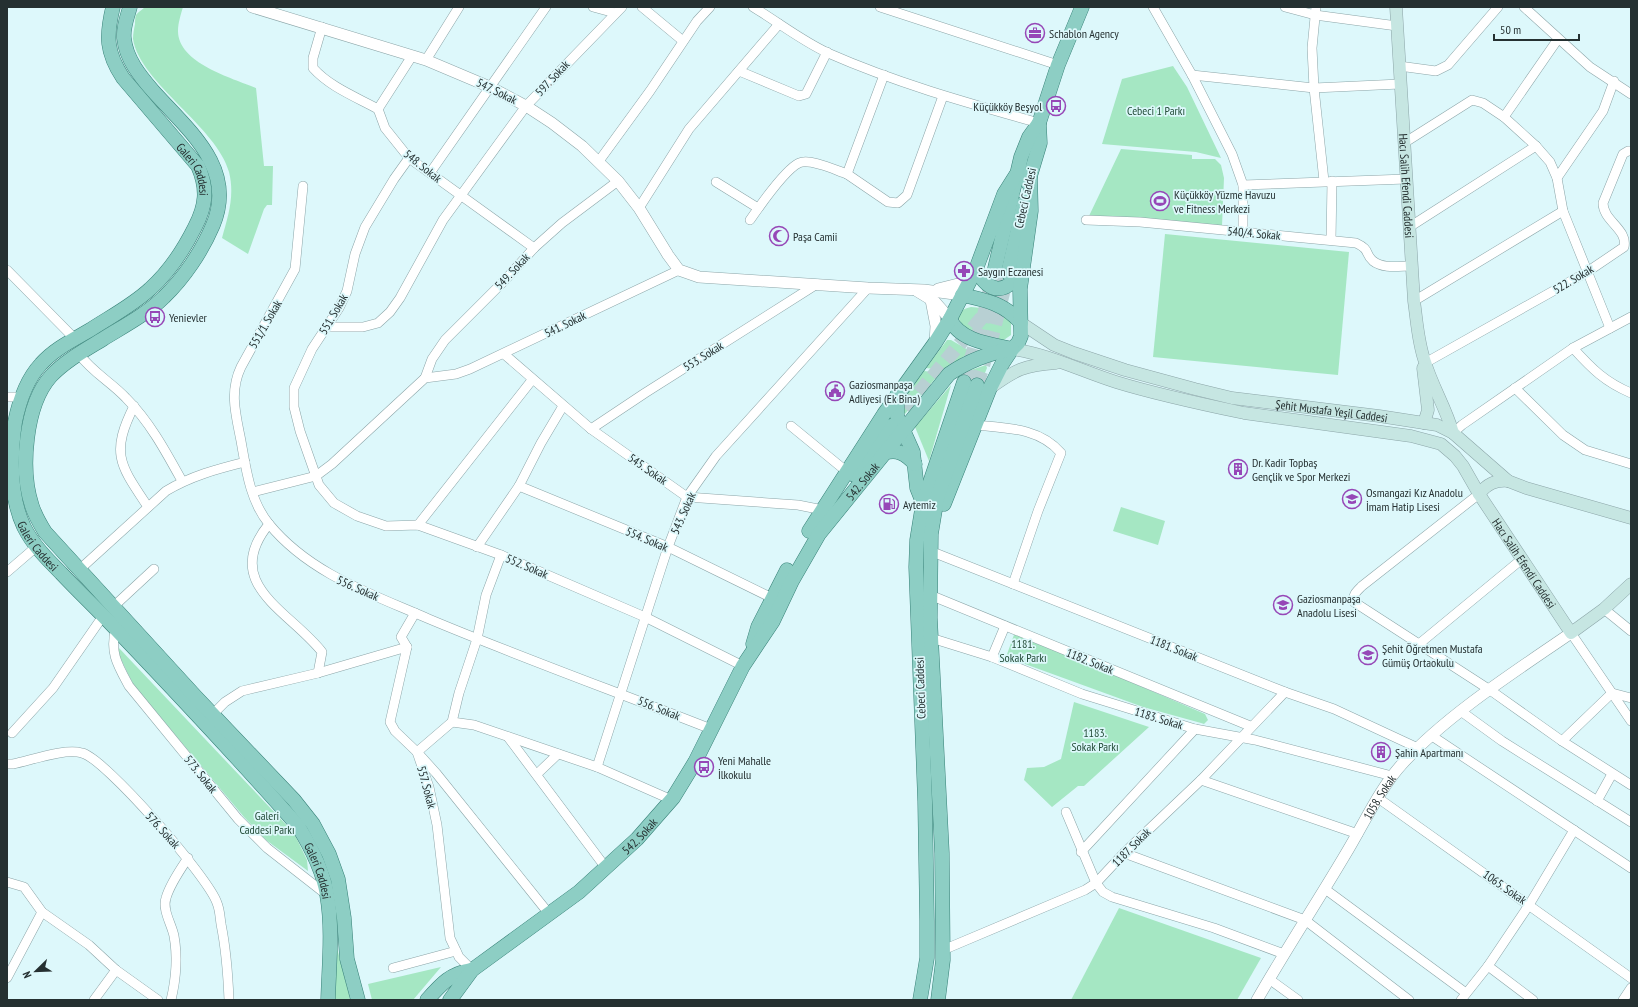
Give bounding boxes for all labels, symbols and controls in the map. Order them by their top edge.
scale bar [1494,16,1579,42]
office icon: Schablon Agency [1024,22,1046,44]
text: 50 m [1500,22,1521,37]
place label: Schablon Agency [1049,26,1119,41]
street label: 597. Sokak [532,57,573,99]
street label: 547. Sokak [474,75,520,107]
bus stop icon: Küçükköy Beşyol [1045,95,1067,117]
place label: Küçükköy Beşyol [973,99,1042,114]
park label: Cebeci 1 Parkı [1127,103,1185,118]
street label: Hacı Salih Efendi Caddesi [1396,133,1418,238]
street label: Galeri Caddesi [174,139,212,196]
street label: 548. Sokak [401,146,445,186]
street label: Cebeci Caddesi [1011,166,1039,230]
place label: Küçükköy Yüzme Havuzu ve Fitness Merkezi [1174,187,1276,216]
sports icon: Küçükköy Yüzme Havuzu ve Fitness Merkezi [1149,190,1171,212]
street label: 540/4. Sokak [1227,223,1282,243]
mosque icon: Paşa Camii [768,225,790,247]
place label: Paşa Camii [793,229,837,244]
street label: 549. Sokak [491,249,533,292]
pharmacy icon: Saygın Eczanesi [953,260,975,282]
street label: 522. Sokak [1550,261,1596,297]
place label: Saygın Eczanesi [978,264,1043,279]
street label: 551. Sokak [315,291,351,337]
street label: 551/1. Sokak [245,297,285,351]
bus stop icon: Yenievler [144,306,166,328]
street label: 541. Sokak [542,307,589,341]
place label: Yenievler [169,310,208,325]
street label: 553. Sokak [680,338,726,374]
place label: Gaziosmanpaşa Adliyesi (Ek Bina) [849,377,920,406]
public building icon: Gaziosmanpaşa Adliyesi (Ek Bina) [824,380,846,402]
street label: Şehit Mustafa Yeşil Caddesi [1275,396,1389,425]
street label: 545. Sokak [625,450,671,488]
place label: Dr. Kadir Topbaş Gençlik ve Spor Merkezi [1252,455,1350,484]
building icon: Dr. Kadir Topbaş Gençlik ve Spor Merkezi [1227,458,1249,480]
street label: 542. Sokak [842,459,882,503]
place label: Osmangazi Kız Anadolu İmam Hatip Lisesi [1366,485,1463,514]
school or university icon: Osmangazi Kız Anadolu İmam Hatip Lisesi [1341,488,1363,510]
street label: 543. Sokak [667,489,699,536]
fuel station icon: Aytemiz [878,493,900,515]
place label: Aytemiz [903,497,936,512]
street label: Hacı Salih Efendi Caddesi [1490,515,1560,611]
street label: Galeri Caddesi [15,518,62,574]
street label: 554. Sokak [624,523,671,555]
street label: 552. Sokak [504,550,551,582]
street label: 556. Sokak [335,572,382,604]
place label: Gaziosmanpaşa Anadolu Lisesi [1297,591,1361,620]
school or university icon: Gaziosmanpaşa Anadolu Lisesi [1272,594,1294,616]
street label: 1181. Sokak [1148,632,1200,664]
park label: 1181. Sokak Parkı [999,636,1047,665]
place label: Şehit Öğretmen Mustafa Gümüş Ortaokulu [1382,641,1483,670]
school or university icon: Şehit Öğretmen Mustafa Gümüş Ortaokulu [1357,644,1379,666]
street label: 1182. Sokak [1064,645,1116,677]
street label: Cebeci Caddesi [911,657,929,719]
street label: 556. Sokak [636,693,683,723]
street label: 1183. Sokak [1133,704,1185,733]
park label: 1183. Sokak Parkı [1071,725,1119,754]
building icon: Şahin Apartmanı [1370,741,1392,763]
place label: Şahin Apartmanı [1395,745,1463,760]
street label: 573. Sokak [181,752,221,796]
place label: Yeni Mahalle İlkokulu [718,753,771,782]
bus stop icon: Yeni Mahalle İlkokulu [693,756,715,778]
street label: 557. Sokak [414,764,440,810]
street label: 1058. Sokak [1359,771,1399,822]
street label: 576. Sokak [143,808,184,852]
park label: Galeri Caddesi Parkı [239,808,295,837]
street label: 542. Sokak [618,814,660,857]
street label: 1187. Sokak [1108,824,1154,870]
street label: Galeri Caddesi [301,840,335,900]
street label: 1065. Sokak [1480,867,1530,908]
north arrow [16,951,56,991]
text: N [19,969,34,980]

